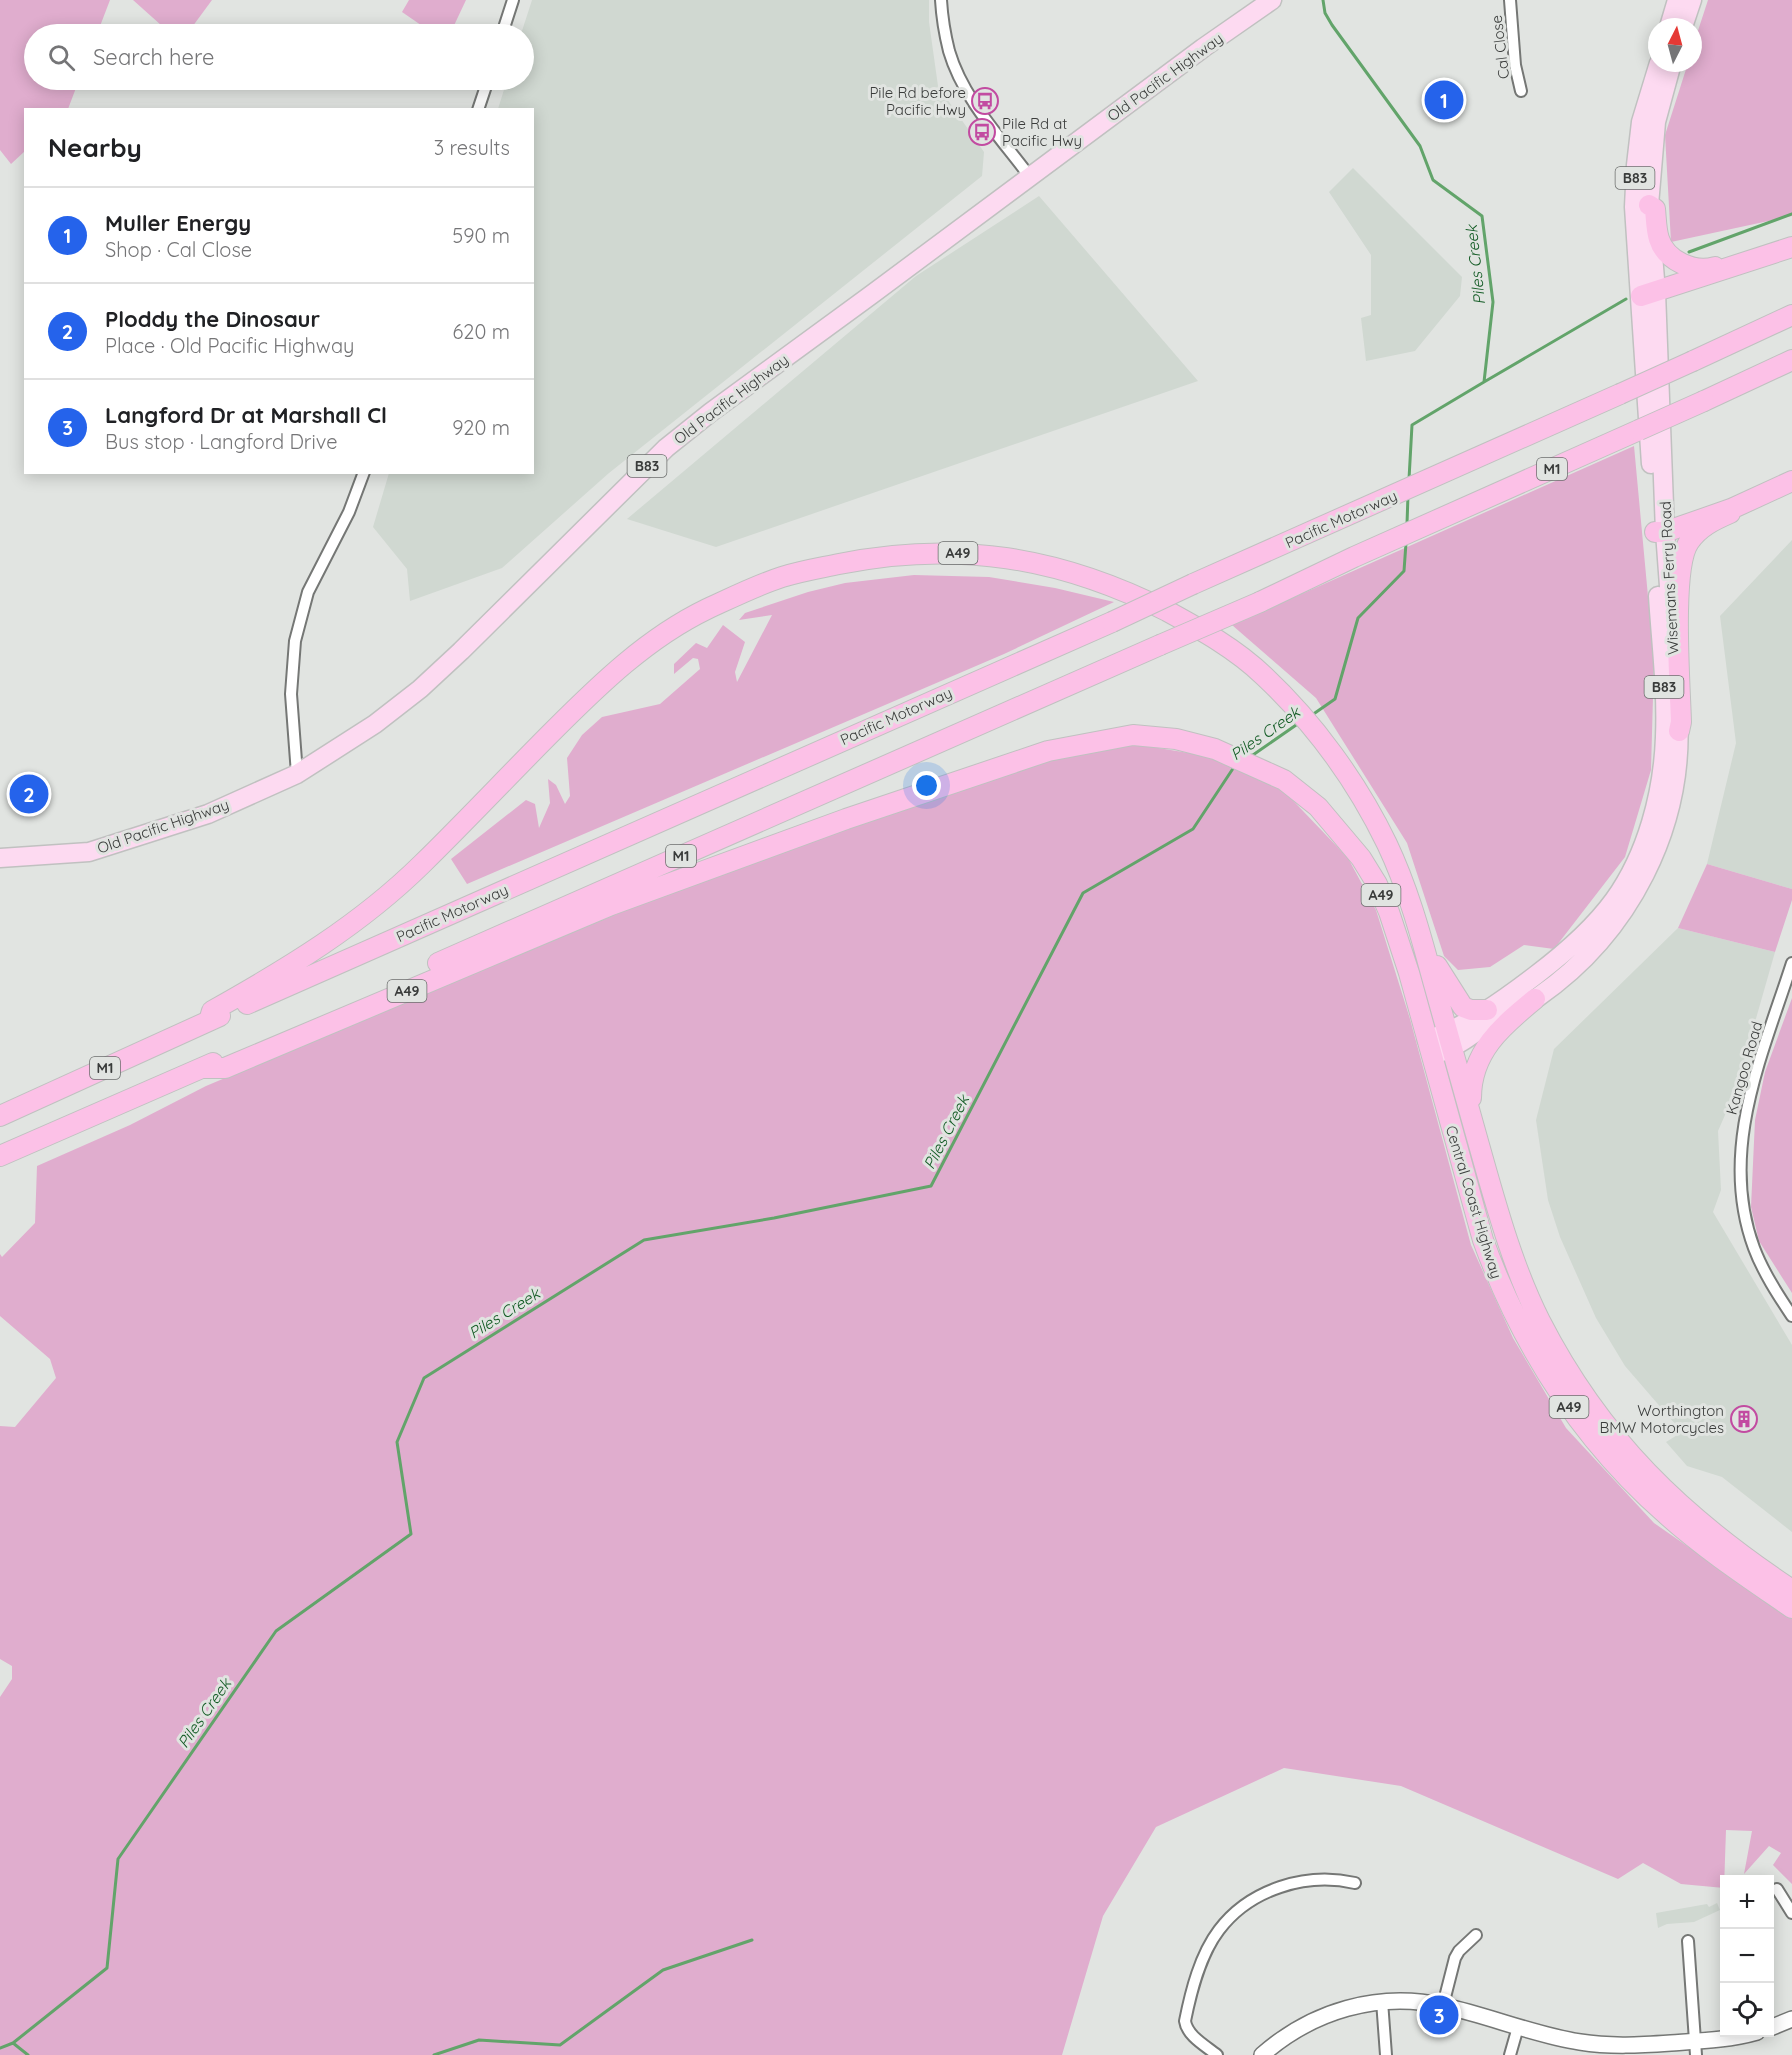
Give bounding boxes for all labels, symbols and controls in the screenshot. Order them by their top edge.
street label: Cal Close [1487,14,1513,80]
north arrow [1648,18,1702,72]
search box [24,24,534,90]
street label: Old Pacific Highway [1104,29,1226,125]
icon: search [45,41,78,74]
text: Search here [93,43,214,71]
pin: 1 [1424,78,1464,122]
place label: Pile Rd before Pacific Hwy [869,83,966,119]
bus stop icon: Pile Rd before Pacific Hwy [970,86,1000,116]
place label: Pile Rd at Pacific Hwy [1002,114,1082,150]
bus stop icon: Pile Rd at Pacific Hwy [967,117,997,147]
text: Nearby [48,131,142,164]
text: 3 results [434,135,510,160]
road number: B83 [1616,167,1654,189]
text: Muller Energy [105,209,251,237]
text: 1 [64,223,71,248]
text: 590 m [452,223,510,248]
water label: Piles Creek [1461,223,1489,306]
text: Shop · Cal Close [105,237,252,262]
text: Ploddy the Dinosaur [105,305,320,333]
text: 2 [62,319,73,344]
text: 620 m [453,319,510,344]
text: Place · Old Pacific Highway [105,333,354,358]
street label: Old Pacific Highway [670,350,792,448]
text: Langford Dr at Marshall Cl [105,401,387,429]
text: 3 [62,415,73,440]
text: 920 m [452,415,510,440]
text: Bus stop · Langford Drive [105,429,338,454]
road number: B83 [628,455,666,477]
road number: M1 [1537,458,1567,480]
street label: Pacific Motorway [1282,486,1400,552]
street label: Wisemans Ferry Road [1655,501,1683,655]
road number: A49 [938,542,978,564]
road number: B83 [1644,676,1684,698]
street label: Pacific Motorway [837,683,955,749]
water label: Piles Creek [1226,701,1305,764]
your location [912,771,941,800]
pin: 2 [9,772,48,816]
street label: Old Pacific Highway [95,795,231,857]
road number: M1 [666,845,696,867]
street label: Pacific Motorway [393,880,511,946]
road number: A49 [1362,884,1400,906]
road number: A49 [388,980,426,1002]
street label: Kangoo Road [1722,1019,1766,1117]
road number: M1 [90,1057,120,1079]
water label: Piles Creek [919,1090,974,1172]
street label: Central Coast Highway [1442,1123,1506,1281]
water label: Piles Creek [465,1282,545,1343]
road number: A49 [1550,1396,1588,1418]
place label: Worthington BMW Motorcycles [1599,1401,1724,1437]
building icon: Worthington BMW Motorcycles [1729,1404,1759,1434]
water label: Piles Creek [173,1673,236,1752]
map controls [1720,1875,1774,2037]
button: + [1720,1875,1774,1929]
button: − [1720,1929,1774,1983]
button: locate [1720,1983,1774,2037]
pin: 3 [1420,1992,1458,2038]

